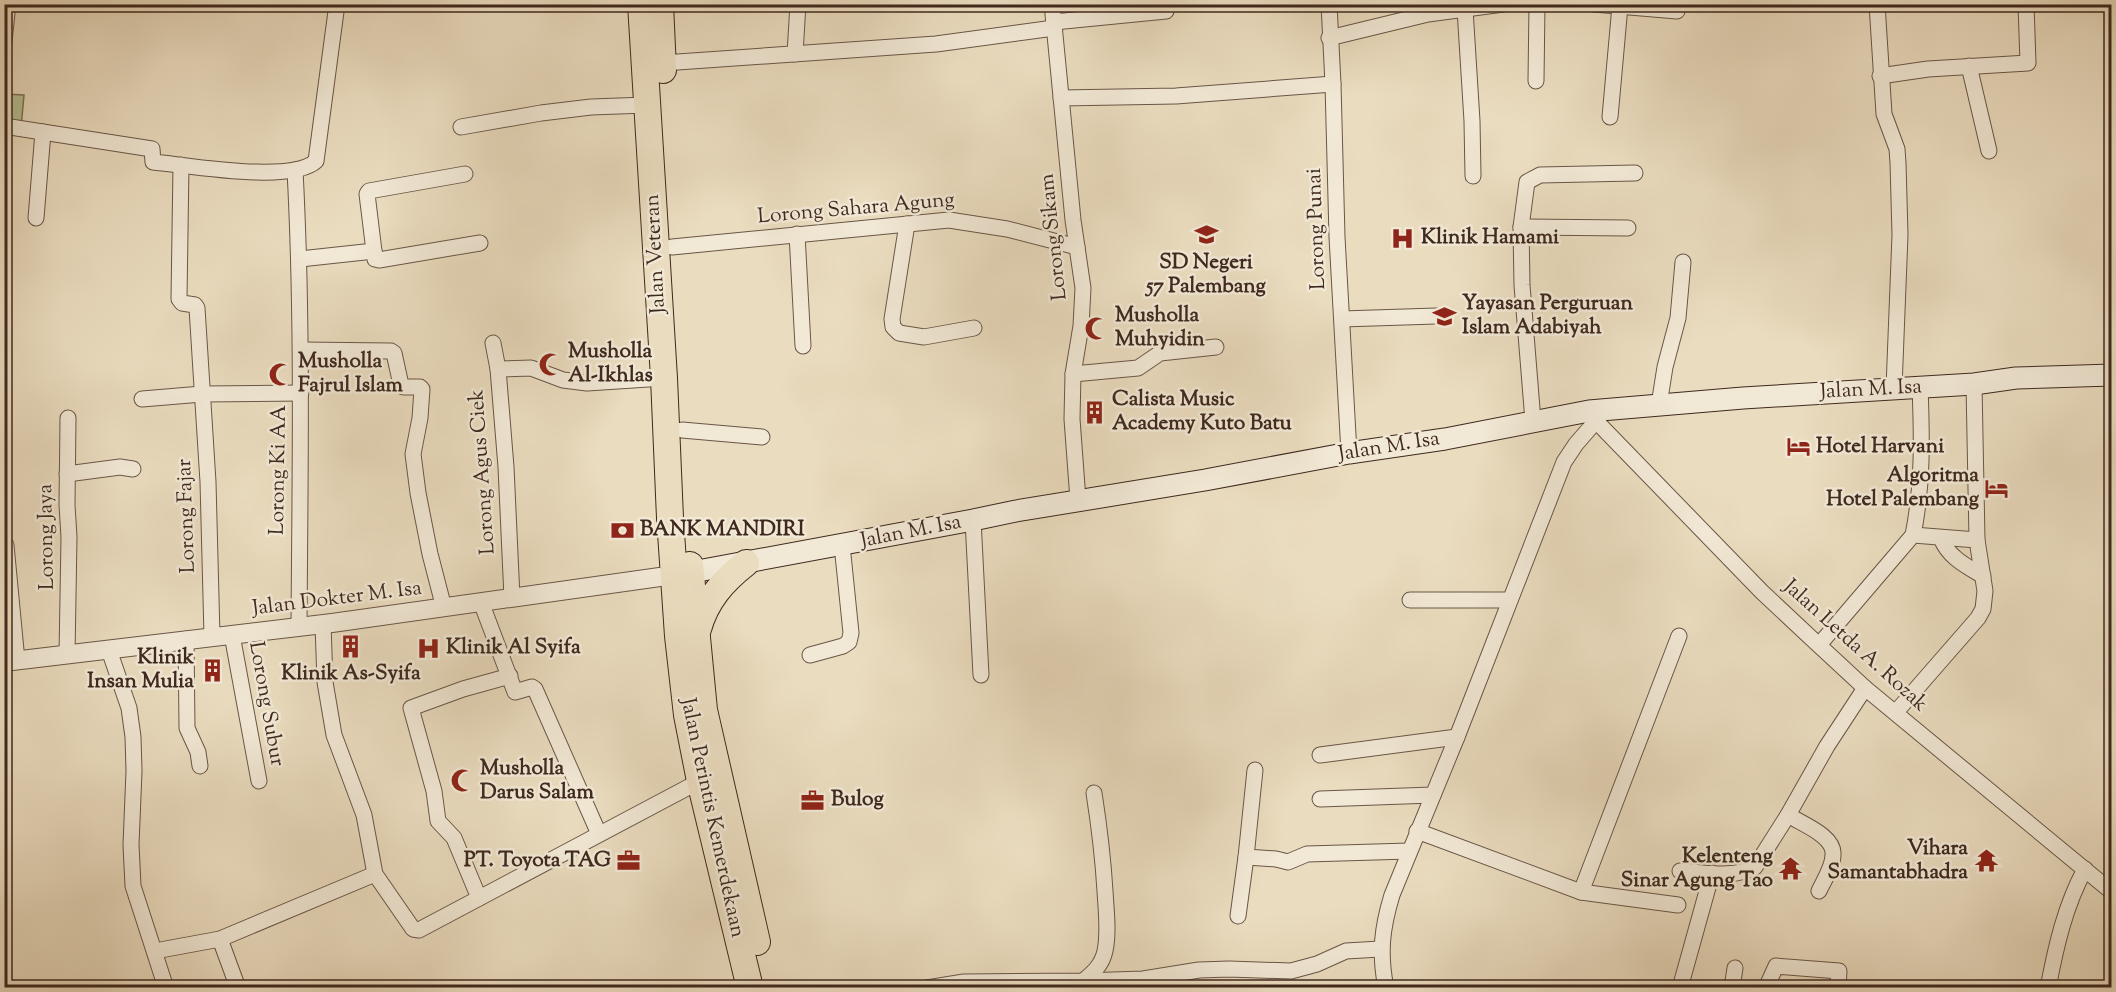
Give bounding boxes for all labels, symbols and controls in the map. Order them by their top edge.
street label: Lorong Punai [1300,167,1334,291]
street label: Lorong Sikam [1032,172,1076,302]
street label: Lorong Sahara Agung [756,185,956,233]
street label: Jalan Veteran [638,193,674,316]
school or university icon: SD Negeri 57 Palembang [1193,222,1219,248]
place label: Klinik Hamami [1421,223,1559,253]
hospital icon: Klinik Hamami [1390,225,1416,251]
place label: SD Negeri 57 Palembang [1144,248,1267,302]
place label: Yayasan Perguruan Islam Adabiyah [1462,289,1633,343]
place label: Musholla Muhyidin [1115,301,1205,355]
school or university icon: Yayasan Perguruan Islam Adabiyah [1431,303,1457,329]
mosque icon: Musholla Muhyidin [1084,315,1110,341]
place label: Musholla Al-Ikhlas [568,337,653,391]
place label: Musholla Fajrul Islam [298,347,404,401]
mosque icon: Musholla Al-Ikhlas [537,351,563,377]
mosque icon: Musholla Fajrul Islam [267,361,293,387]
street label: Jalan M. Isa [1818,372,1923,408]
place label: Calista Music Academy Kuto Batu [1112,385,1293,439]
street label: Lorong Agus Ciek [462,388,504,556]
building icon: Calista Music Academy Kuto Batu [1081,399,1107,425]
street label: Lorong Ki AA [263,405,295,535]
street label: Jalan M. Isa [1335,424,1442,470]
place label: Hotel Harvani [1816,432,1944,462]
hotel icon: Hotel Harvani [1785,434,1811,460]
street label: Lorong Fajar [170,458,204,574]
place label: Algoritma Hotel Palembang [1826,461,1980,515]
hotel icon: Algoritma Hotel Palembang [1984,475,2010,501]
street label: Lorong Jaya [31,483,63,590]
street label: Jalan M. Isa [857,507,964,557]
place label: BANK MANDIRI [640,515,805,545]
bank icon: BANK MANDIRI [609,517,635,543]
street label: Jalan Letda A. Rozak [1775,572,1934,720]
street label: Jalan Dokter M. Isa [249,574,424,624]
building icon: Klinik As-Syifa [338,633,364,659]
place label: Klinik Al Syifa [446,633,581,663]
hospital icon: Klinik Al Syifa [415,635,441,661]
street label: Lorong Subur [240,639,292,769]
place label: Klinik Insan Mulia [87,643,195,697]
building icon: Klinik Insan Mulia [199,657,225,683]
place label: Klinik As-Syifa [281,659,421,689]
street label: Jalan Perintis Kemerdekaan [672,694,752,941]
place label: Musholla Darus Salam [480,754,594,808]
mosque icon: Musholla Darus Salam [449,768,475,794]
place label: Bulog [831,785,884,815]
office icon: Bulog [800,787,826,813]
place label: Vihara Samantabhadra [1828,834,1968,888]
place label: Kelenteng Sinar Agung Tao [1621,842,1774,896]
place label: PT. Toyota TAG [464,846,611,876]
office icon: PT. Toyota TAG [616,848,642,874]
temple icon: Vihara Samantabhadra [1973,848,1999,874]
temple icon: Kelenteng Sinar Agung Tao [1778,856,1804,882]

